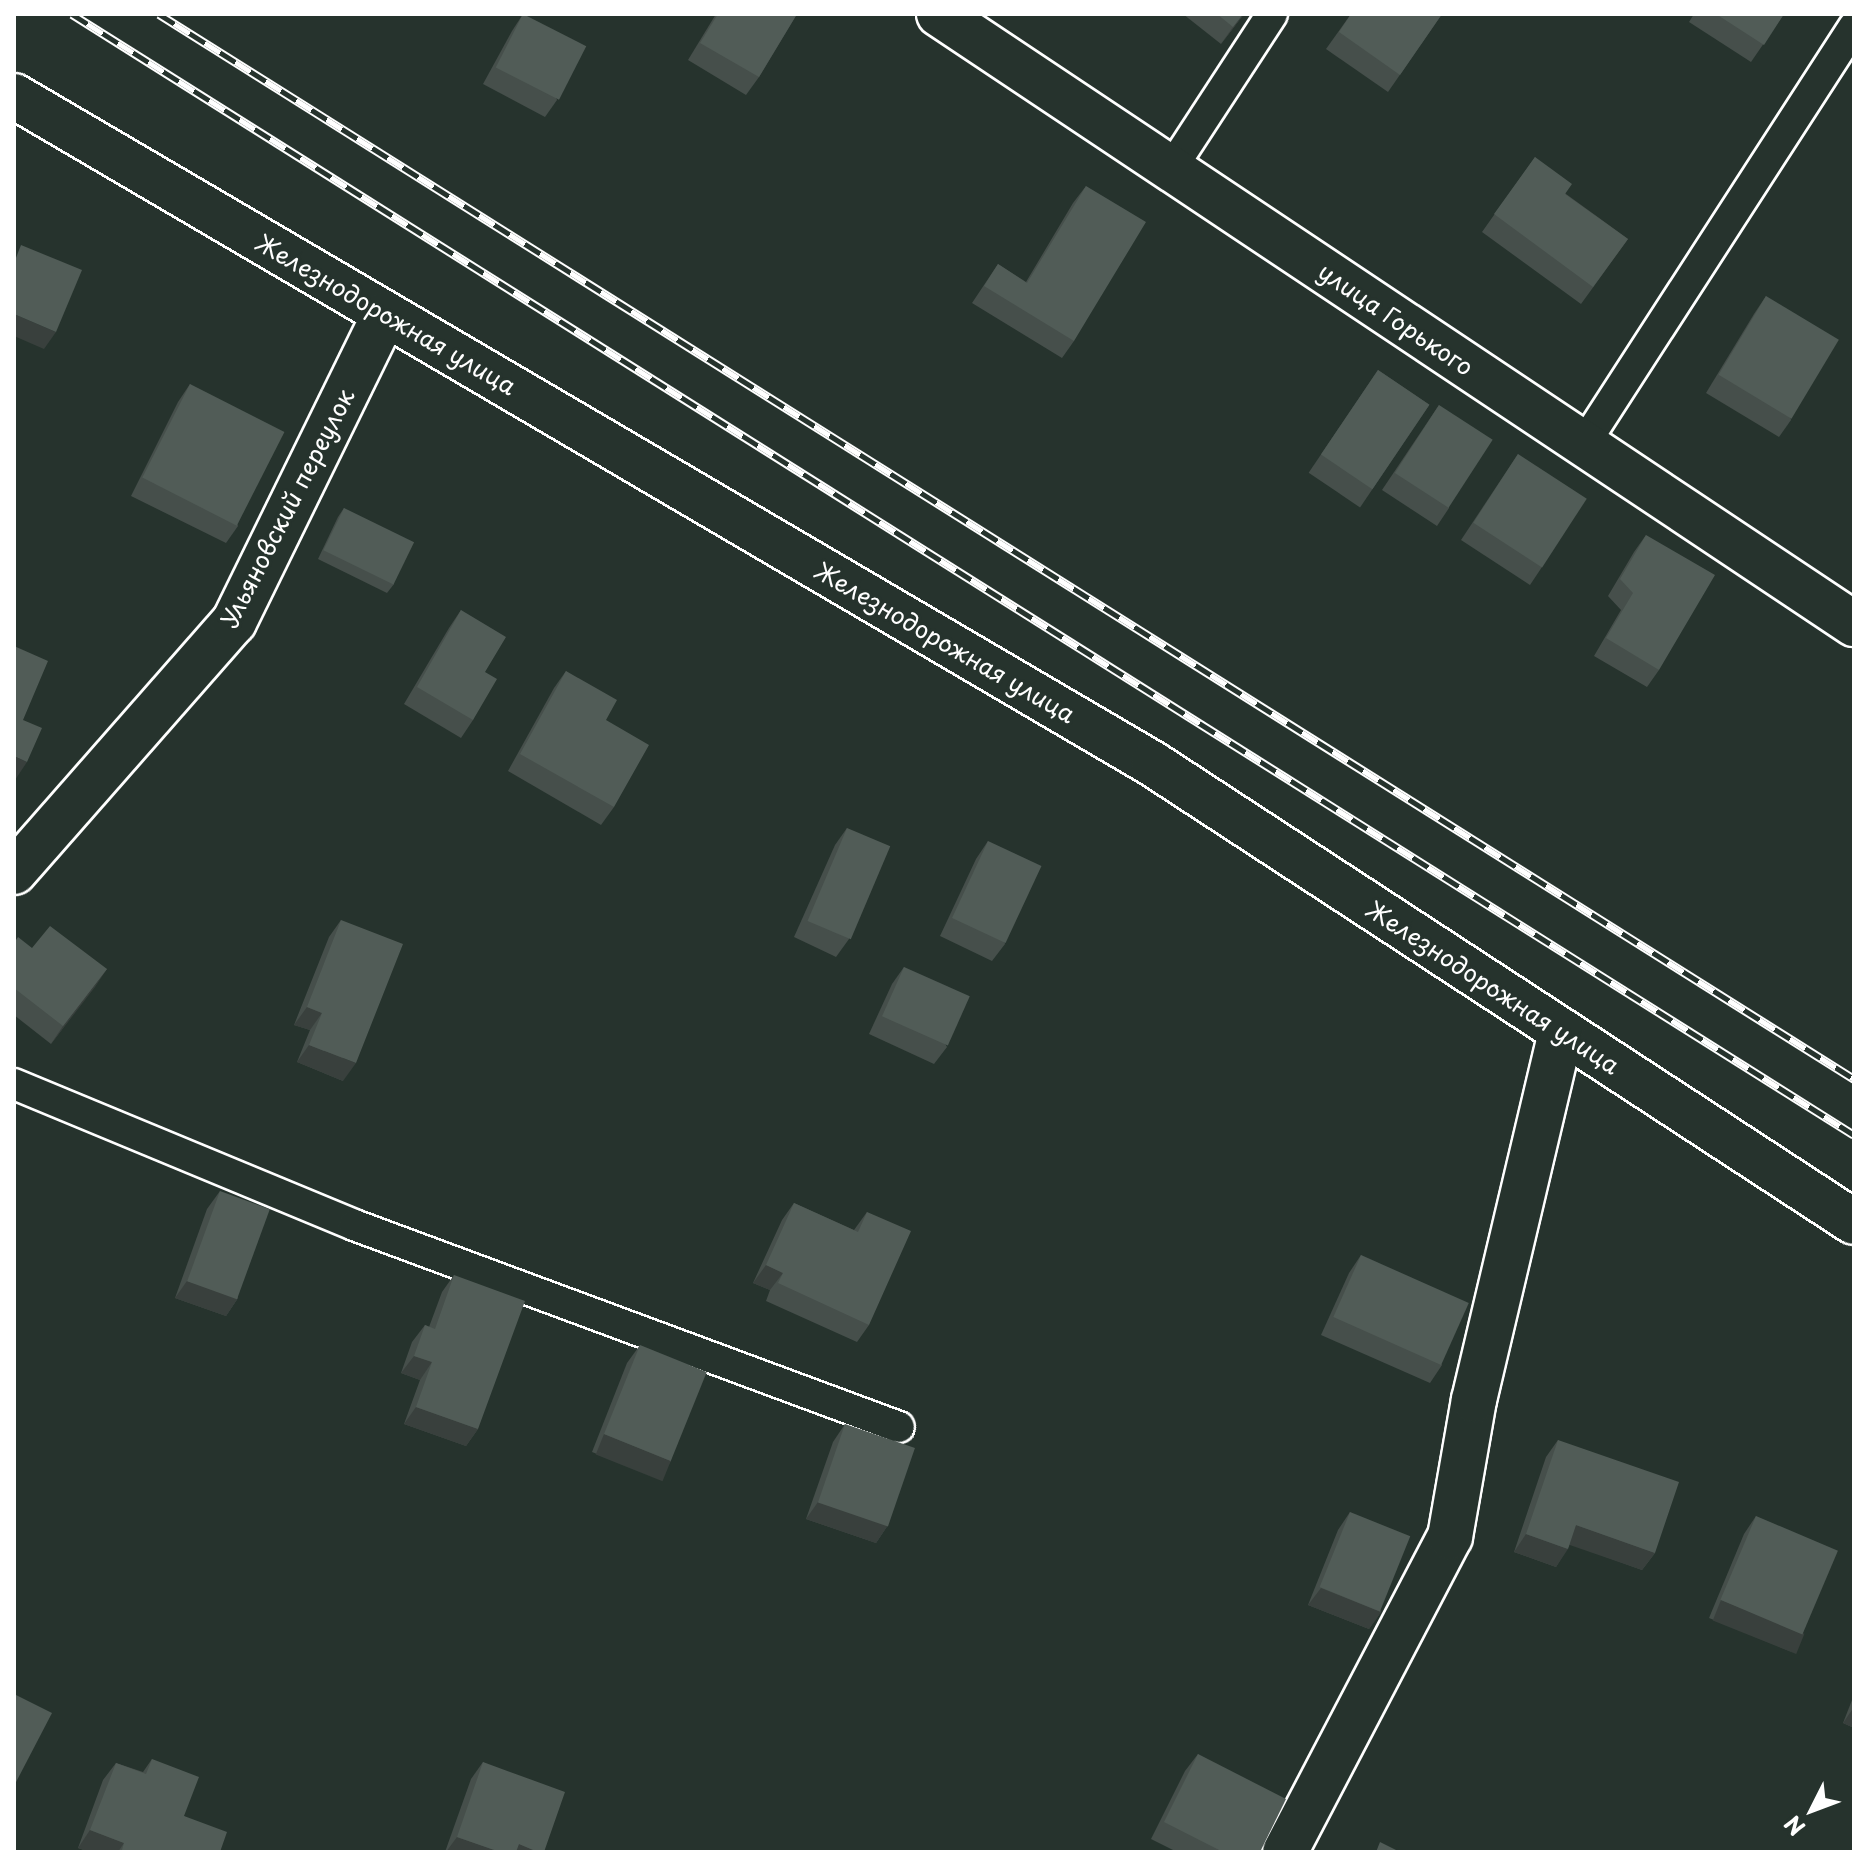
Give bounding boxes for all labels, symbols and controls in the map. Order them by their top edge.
street label: Железнодорожная улица [250,227,522,401]
street label: улица Горького [1313,256,1479,382]
street label: Ульяновский переулок [214,384,360,632]
street label: Железнодорожная улица [809,555,1081,729]
street label: Железнодорожная улица [1360,894,1626,1080]
north arrow [1772,1770,1852,1850]
text: N [1776,1809,1812,1844]

